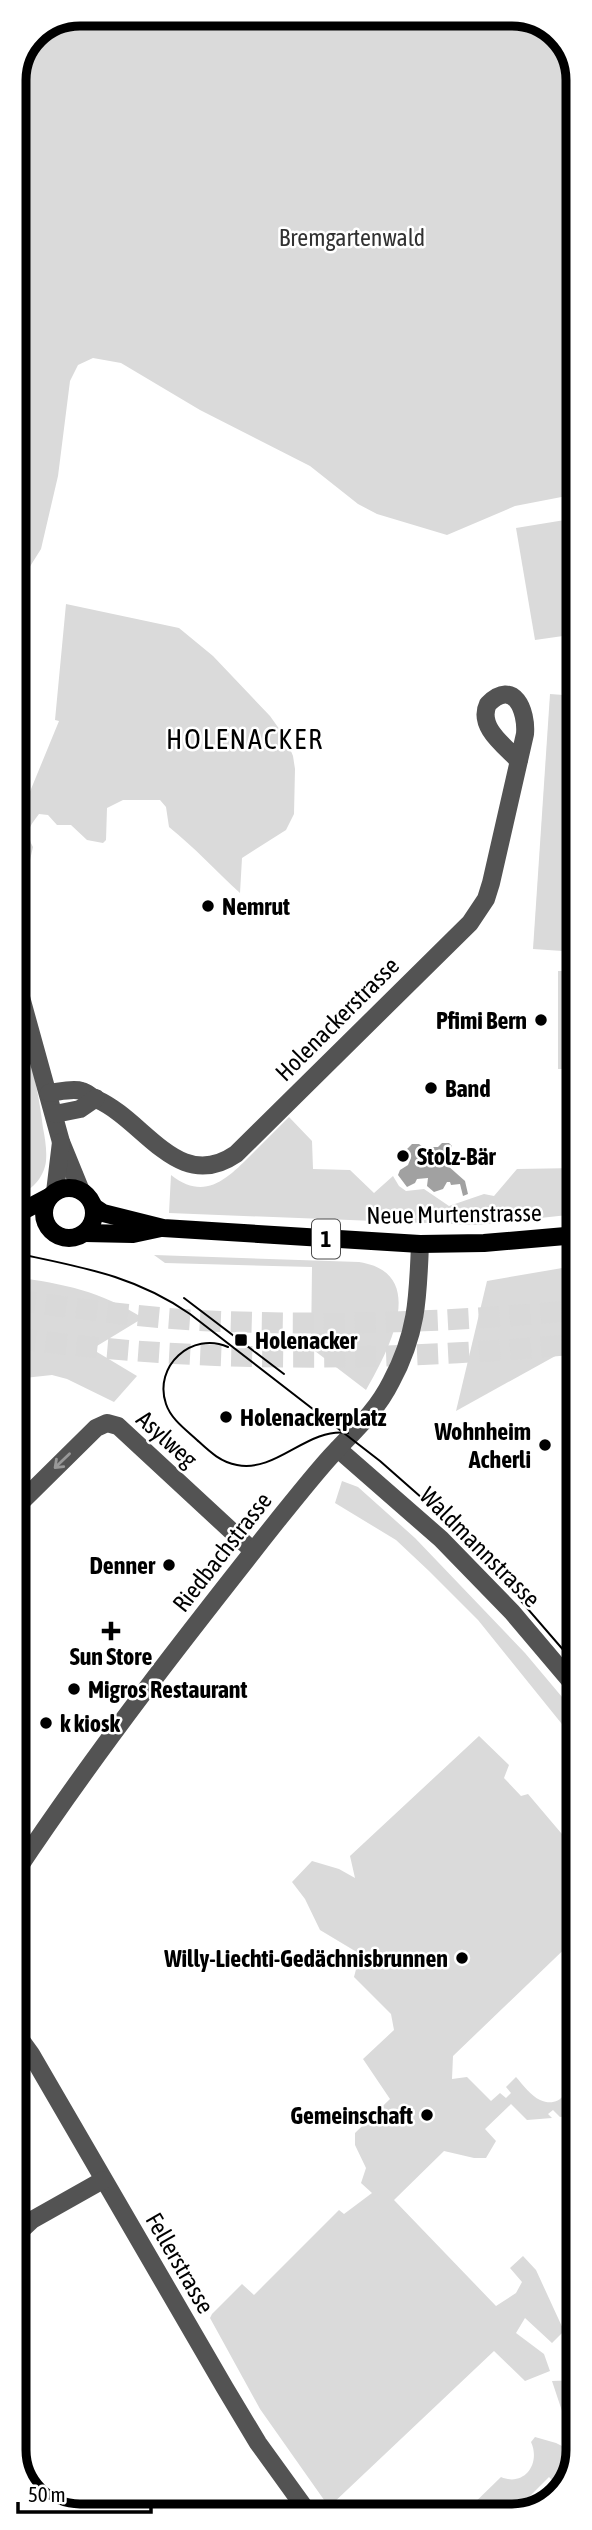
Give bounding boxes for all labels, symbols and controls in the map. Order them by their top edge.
park label: Bremgartenwald [279,224,425,251]
district label: HOLENACKER [166,723,324,755]
place label: Nemrut [222,893,290,920]
marker: Nemrut [200,898,216,914]
street label: Holenackerstrasse [270,952,404,1086]
place label: Pfimi Bern [436,1007,527,1034]
marker: Pfimi Bern [533,1012,549,1028]
place label: Band [445,1075,491,1102]
marker: Band [423,1080,439,1096]
place label: Stolz-Bär [417,1143,497,1170]
marker: Stolz-Bär [395,1148,411,1164]
street label: Neue Murtenstrasse [366,1199,542,1229]
road number: 1 [312,1220,340,1258]
place label: Holenacker [255,1327,358,1354]
marker: Holenacker [233,1332,249,1348]
place label: Holenackerplatz [240,1404,387,1431]
street label: Asylweg [131,1405,203,1473]
marker: Holenackerplatz [218,1409,234,1425]
place label: Wohnheim Acherli [433,1418,531,1473]
marker: Wohnheim Acherli [537,1437,553,1453]
one-way arrow [54,1453,71,1470]
street label: Waldmannstrasse [415,1482,545,1612]
street label: Riedbachstrasse [167,1487,277,1617]
place label: Denner [89,1552,156,1579]
marker: Denner [161,1557,177,1573]
marker: Sun Store [103,1623,119,1639]
place label: Sun Store [70,1643,152,1670]
place label: Migros Restaurant [88,1676,247,1703]
marker: Migros Restaurant [66,1681,82,1697]
place label: k kiosk [60,1710,121,1737]
marker: k kiosk [38,1715,54,1731]
place label: Willy-Liechti-Gedächnisbrunnen [163,1945,448,1972]
marker: Willy-Liechti-Gedächnisbrunnen [454,1950,470,1966]
place label: Gemeinschaft [290,2102,413,2129]
marker: Gemeinschaft [419,2107,435,2123]
street label: Fellerstrasse [140,2208,220,2318]
scale bar [18,2470,150,2514]
text: 50 m [28,2482,66,2506]

